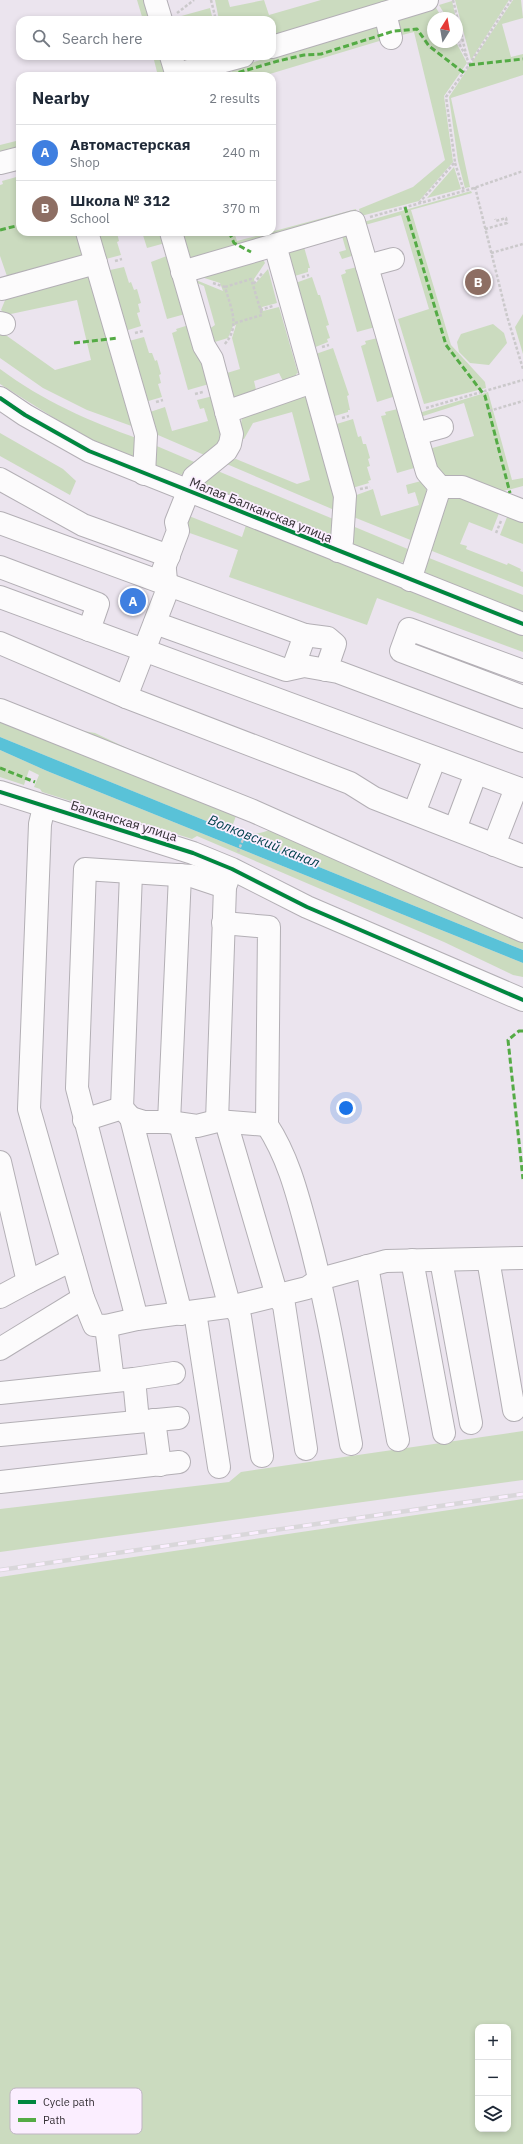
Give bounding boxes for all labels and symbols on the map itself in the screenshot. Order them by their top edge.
north arrow [427,12,463,48]
pin: B [465,267,491,297]
street label: Малая Балканская улица [187,474,335,547]
pin: A [120,586,146,616]
street label: Балканская улица [69,797,180,845]
water label: Волковский канал [206,810,323,872]
your location [336,1098,356,1118]
legend [10,2088,142,2134]
text: Cycle path [43,2095,95,2109]
text: Path [43,2113,66,2127]

